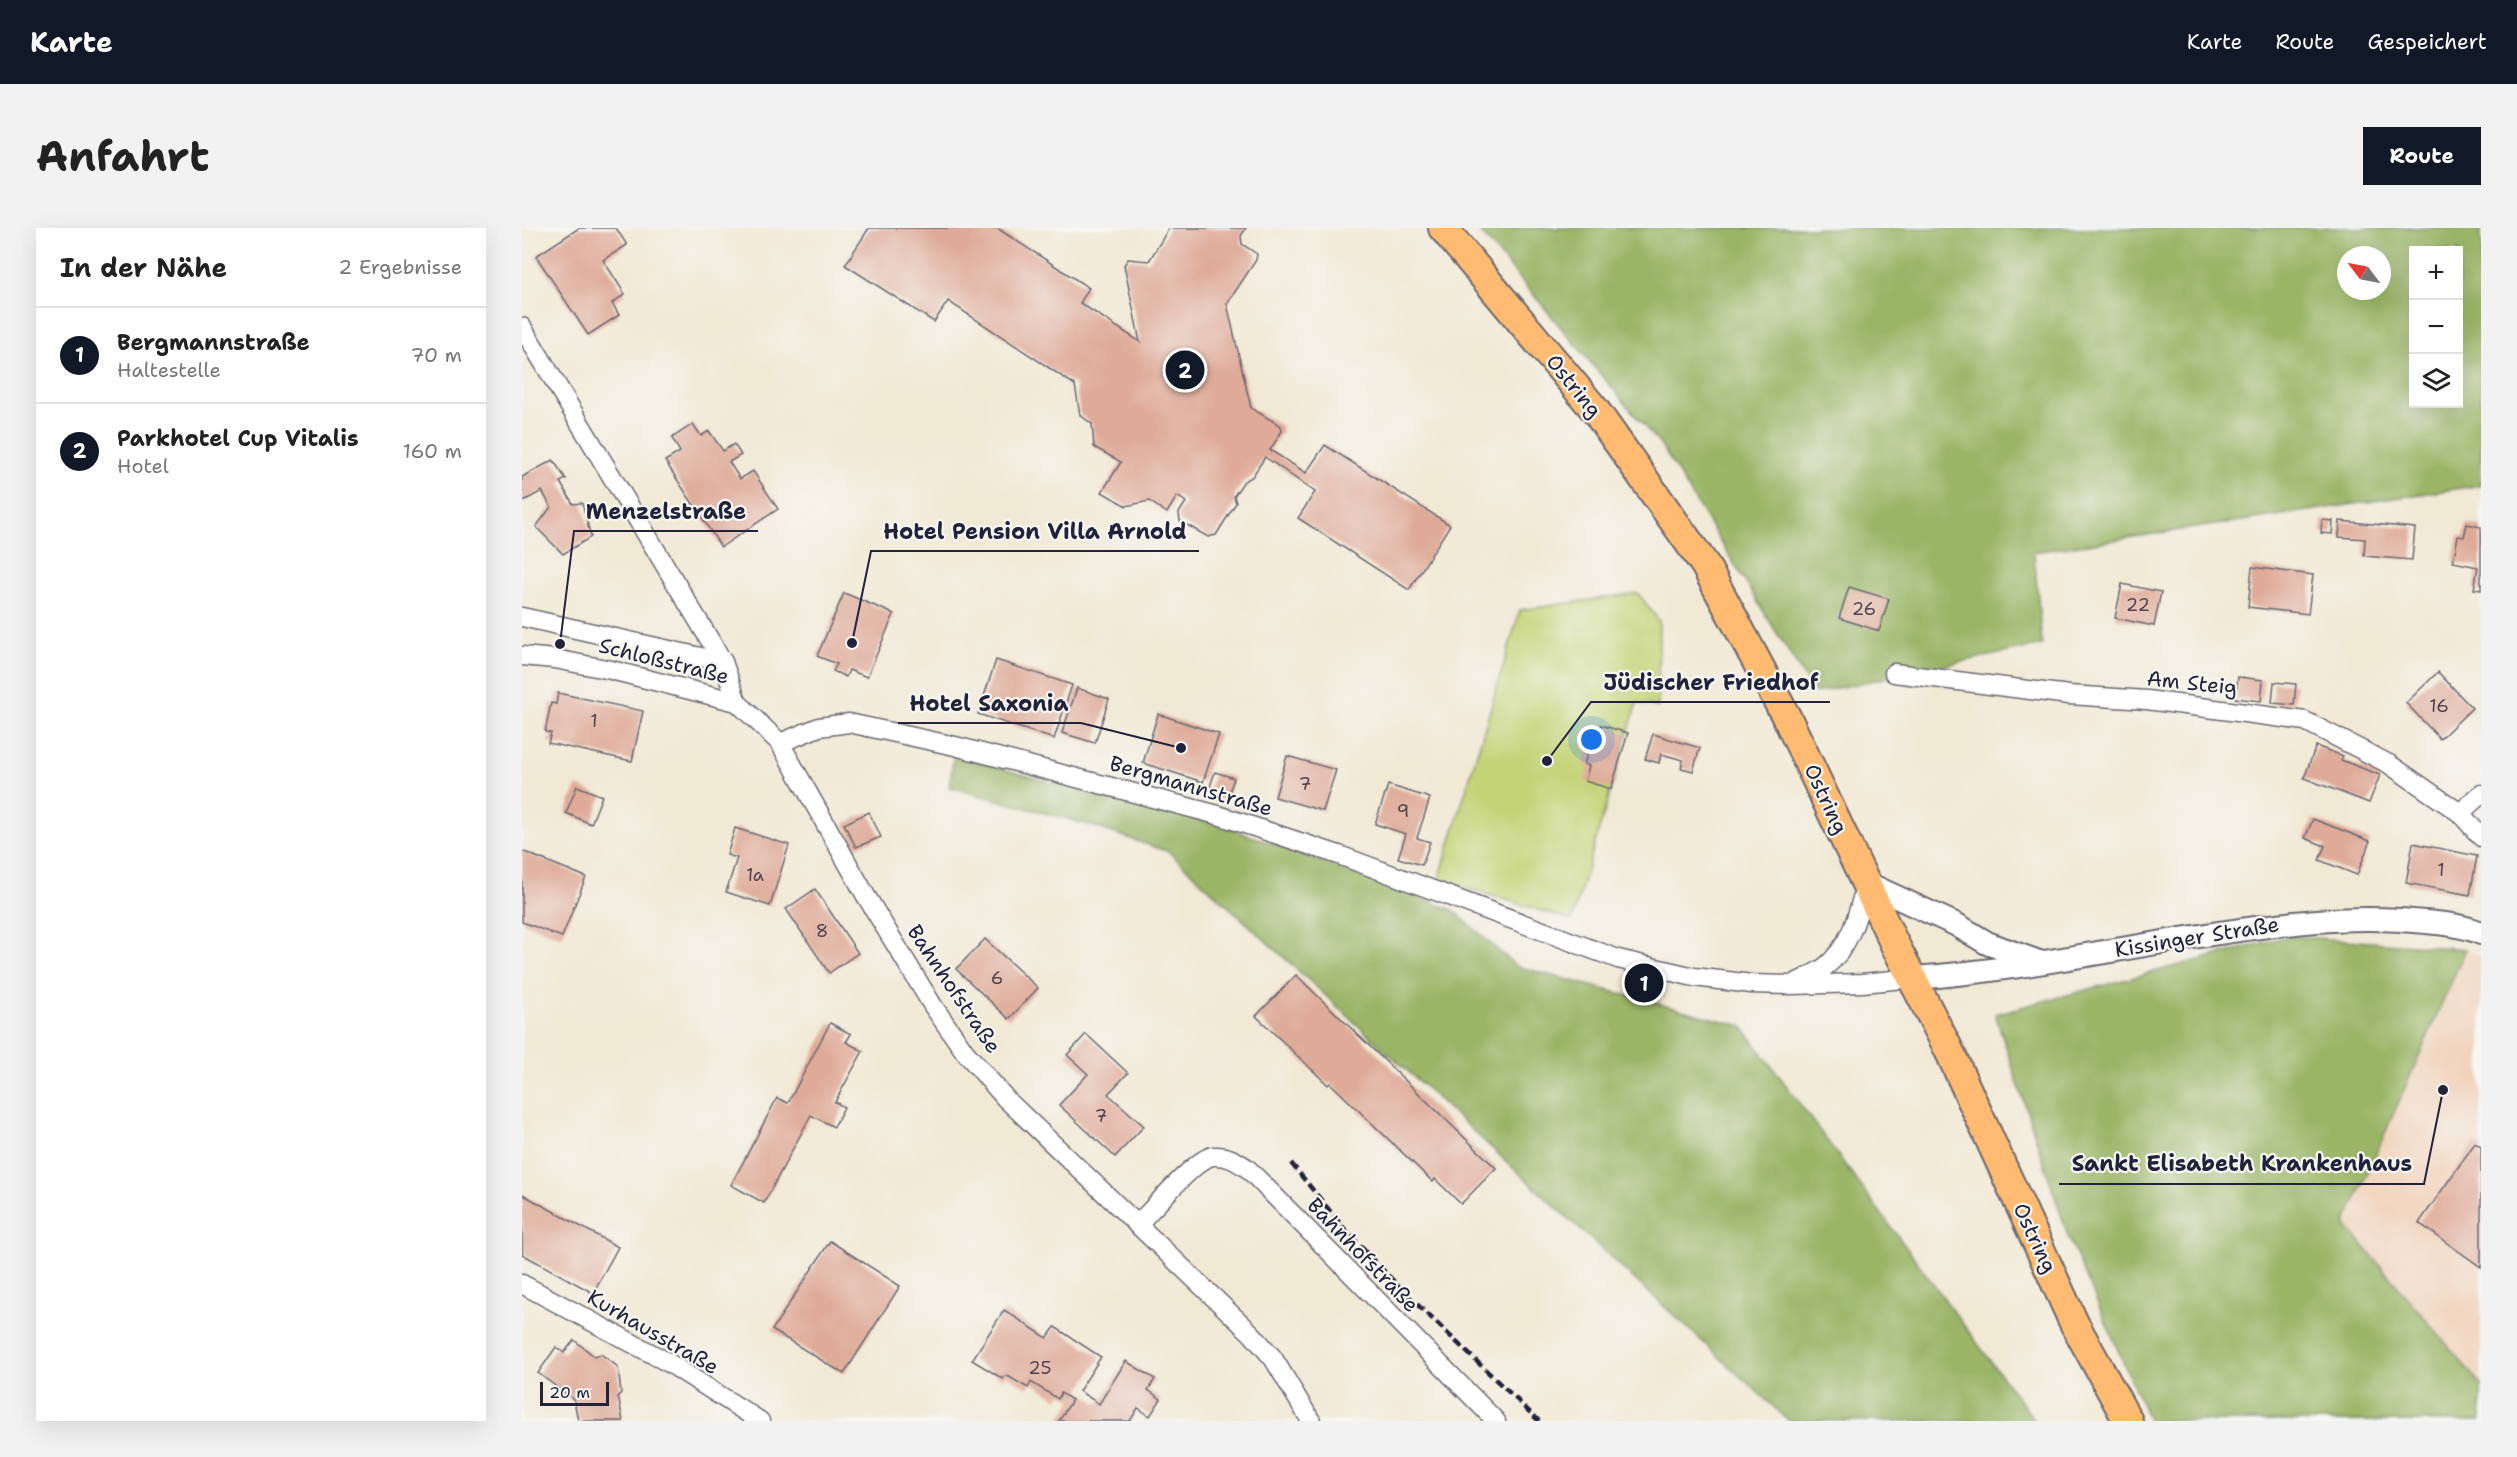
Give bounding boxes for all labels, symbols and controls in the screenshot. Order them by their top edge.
text: Karte [30,23,113,61]
text: Karte [2187,28,2242,56]
text: Route [2275,28,2334,56]
text: Gespeichert [2367,28,2487,56]
button: Route [2363,127,2481,185]
text: Anfahrt [36,128,209,184]
north arrow [2337,246,2391,300]
map controls [2409,246,2463,408]
button: + [2409,246,2463,300]
text: In der Nähe [60,250,227,285]
text: 2 Ergebnisse [338,254,462,280]
button: − [2409,300,2463,354]
text: Bergmannstraße [117,328,310,357]
text: 1 [75,342,84,368]
text: 70 m [410,342,462,368]
pin: 2 [1166,348,1204,392]
street label: Ostring [1540,348,1608,424]
button: layers [2409,354,2463,408]
text: Haltestelle [117,357,221,383]
text: Parkhotel Cup Vitalis [117,424,359,453]
text: 2 [73,438,87,464]
text: 160 m [403,438,462,464]
text: Hotel [117,453,169,479]
callout: Menzelstraße [574,491,758,531]
text: Menzelstraße [586,497,746,526]
callout: Hotel Pension Villa Arnold [871,511,1199,551]
text: Hotel Pension Villa Arnold [883,517,1187,546]
house number: 22 [2126,593,2150,617]
house number: 26 [1852,597,1876,621]
street label: Schloßstraße [596,631,732,691]
callout: Jüdischer Friedhof [1591,662,1830,702]
street label: Am Steig [2145,664,2239,702]
text: Jüdischer Friedhof [1603,668,1819,697]
callout: Hotel Saxonia [898,683,1081,723]
text: Hotel Saxonia [909,689,1069,718]
house number: 16 [2429,694,2449,718]
house number: 1 [590,709,598,733]
your location [1577,725,1606,754]
street label: Bergmannstraße [1106,749,1276,823]
street label: Ostring [1798,759,1854,839]
house number: 7 [1299,772,1311,796]
house number: 9 [1397,799,1409,823]
house number: 1 [2437,858,2445,882]
house number: 1a [746,863,764,887]
street label: Kissinger Straße [2113,910,2281,964]
house number: 8 [816,919,828,943]
street label: Bahnhofstraße [901,919,1007,1059]
pin: 1 [1624,960,1664,1005]
house number: 6 [991,966,1003,990]
house number: 7 [1095,1104,1107,1128]
callout: Sankt Elisabeth Krankenhaus [2059,1144,2424,1184]
text: Sankt Elisabeth Krankenhaus [2072,1149,2412,1178]
street label: Bahnhofstraße [1301,1192,1425,1318]
street label: Ostring [2007,1198,2063,1278]
street label: Kurhausstraße [582,1283,724,1381]
house number: 25 [1028,1356,1052,1380]
scale bar [540,1379,609,1406]
text: 20 m [549,1382,590,1403]

